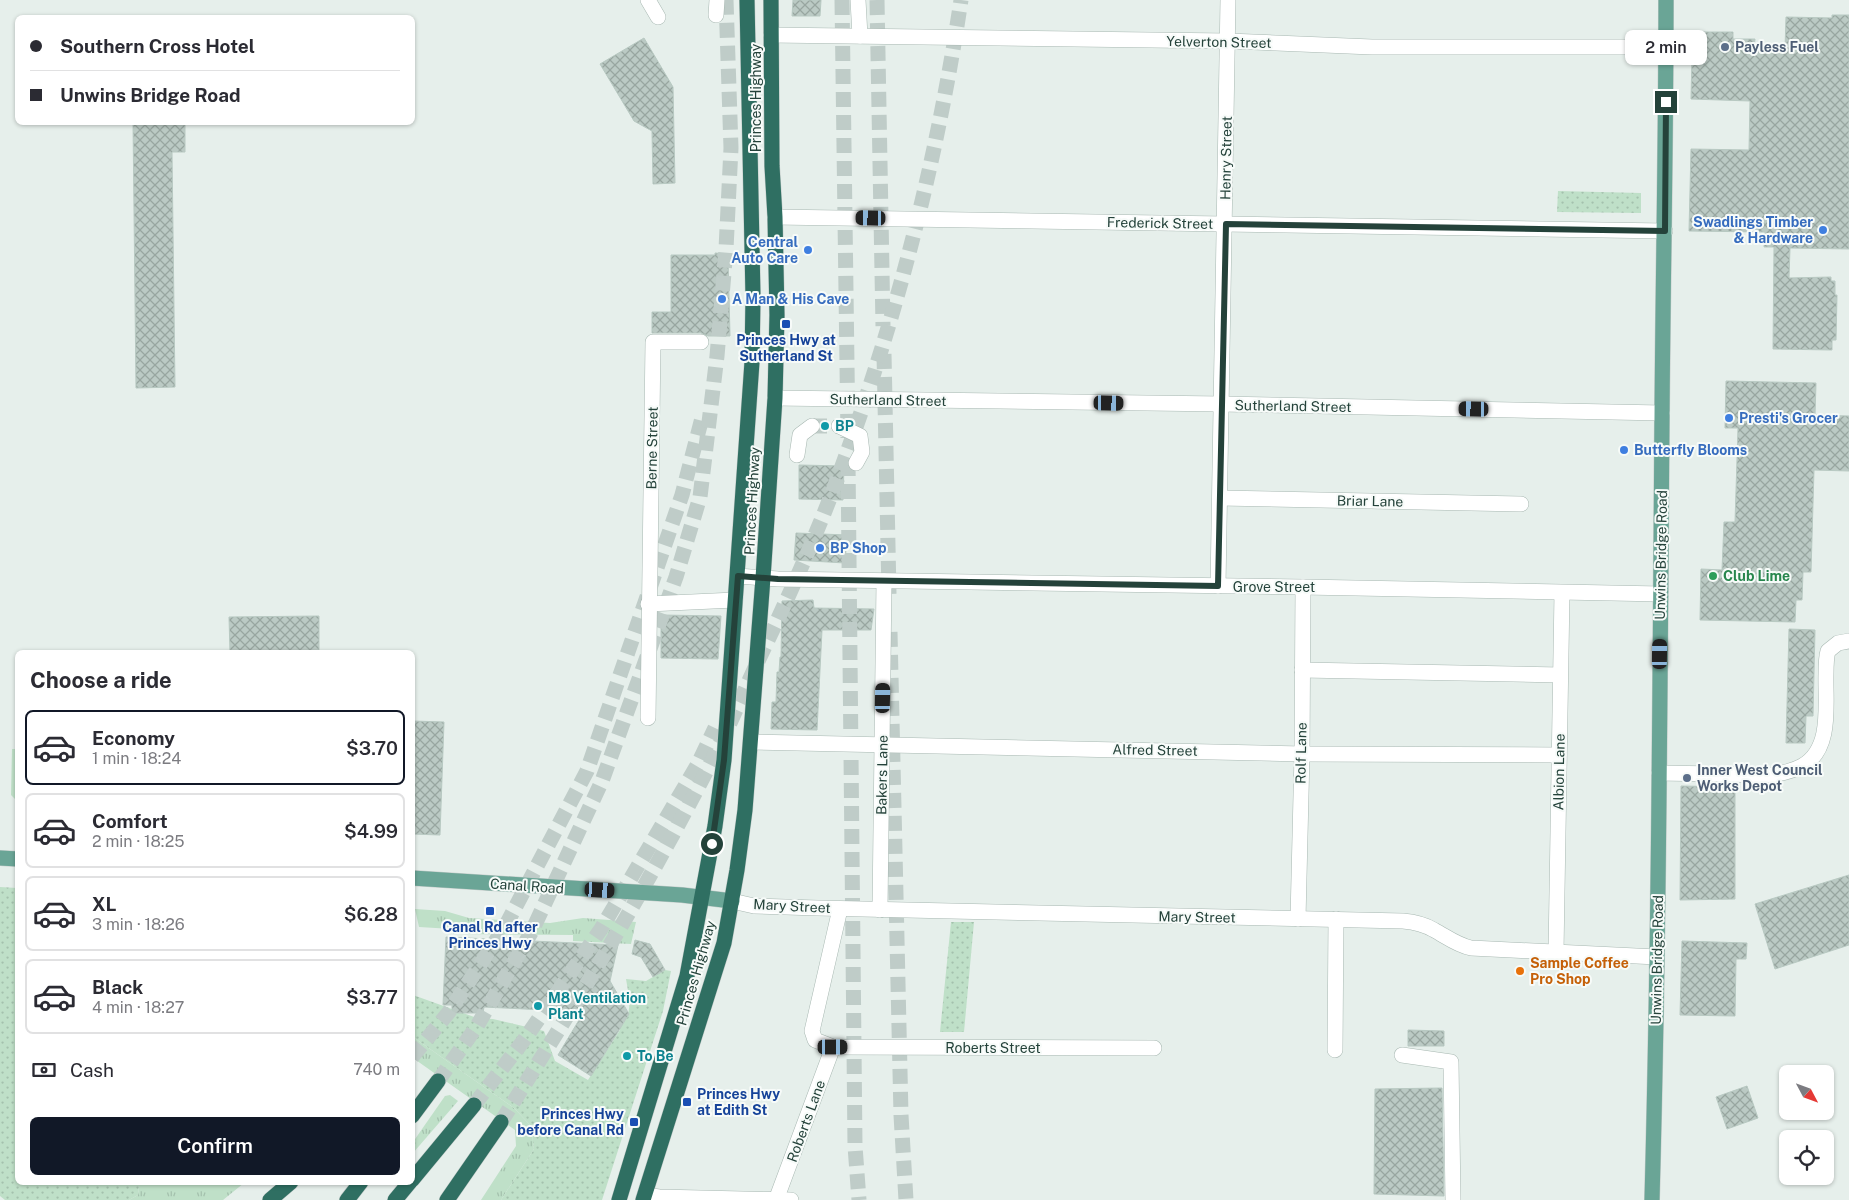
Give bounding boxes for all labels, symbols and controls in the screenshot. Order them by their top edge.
callout: 2 min [1625,29,1707,64]
street label: Yelverton Street [1166,33,1272,51]
text: Southern Cross Hotel [60,35,255,57]
text: 2 min [1645,38,1687,57]
place label: Payless Fuel [1735,39,1819,55]
marker: Payless Fuel [1719,41,1731,53]
street label: Princes Highway [748,43,764,152]
text: Unwins Bridge Road [60,84,240,106]
route end [1655,91,1677,113]
street label: Henry Street [1217,116,1235,200]
car [855,210,886,226]
street label: Frederick Street [1107,214,1213,232]
place label: Swadlings Timber & Hardware [1693,214,1813,246]
marker: Swadlings Timber & Hardware [1817,224,1829,236]
place label: Central Auto Care [731,234,798,266]
marker: Central Auto Care [802,244,814,256]
place label: A Man & His Cave [732,291,849,307]
marker: A Man & His Cave [716,293,728,305]
marker: Princes Hwy at Sutherland St [780,318,792,330]
place label: Princes Hwy at Sutherland St [736,332,836,364]
street label: Sutherland Street [829,391,947,409]
car [1093,395,1124,411]
street label: Sutherland Street [1234,397,1352,415]
car [1458,401,1489,417]
street label: Berne Street [643,406,661,490]
place label: Presti's Grocer [1739,410,1838,426]
marker: Presti's Grocer [1723,412,1735,424]
place label: BP [835,418,854,434]
marker: BP [819,420,831,432]
place label: Butterfly Blooms [1634,442,1747,458]
marker: Butterfly Blooms [1618,444,1630,456]
street label: Princes Highway [741,446,763,556]
street label: Unwins Bridge Road [1652,490,1670,620]
street label: Briar Lane [1337,492,1403,510]
place label: BP Shop [830,540,887,556]
marker: BP Shop [814,542,826,554]
place label: Club Lime [1723,568,1790,584]
marker: Club Lime [1707,570,1719,582]
street label: Grove Street [1233,579,1315,595]
car [1652,639,1667,669]
text: Choose a ride [30,667,172,693]
car [875,683,890,713]
street label: Rolf Lane [1292,722,1310,784]
icon: car [32,725,77,770]
text: Economy [92,727,175,749]
street label: Albion Lane [1550,733,1568,811]
street label: Bakers Lane [873,735,891,815]
text: $3.70 [346,737,398,759]
street label: Alfred Street [1112,741,1198,759]
text: 1 min · 18:24 [92,749,181,768]
place label: Inner West Council Works Depot [1697,762,1823,794]
marker: Inner West Council Works Depot [1681,772,1693,784]
icon: car [32,808,77,853]
text: Comfort [92,810,168,832]
text: $4.99 [344,820,398,842]
text: 2 min · 18:25 [92,832,185,851]
route start [701,833,723,855]
street label: Canal Road [490,875,564,897]
car [584,882,615,898]
icon: car [32,891,77,936]
text: XL [92,893,117,915]
street label: Unwins Bridge Road [1648,895,1666,1025]
street label: Mary Street [753,896,831,916]
text: $6.28 [344,903,398,925]
marker: Canal Rd after Princes Hwy [484,905,496,917]
street label: Mary Street [1158,908,1236,926]
text: 3 min · 18:26 [92,915,185,934]
street label: Princes Highway [673,918,719,1027]
place label: Canal Rd after Princes Hwy [442,919,538,951]
place label: Sample Coffee Pro Shop [1530,955,1629,987]
marker: Sample Coffee Pro Shop [1514,965,1526,977]
icon: car [32,974,77,1019]
text: Black [92,976,143,998]
text: $3.77 [346,986,398,1008]
place label: M8 Ventilation Plant [548,990,646,1022]
text: 4 min · 18:27 [92,998,184,1017]
marker: M8 Ventilation Plant [532,1000,544,1012]
car [818,1040,848,1055]
street label: Roberts Street [945,1040,1041,1056]
place label: To Be [637,1048,673,1064]
marker: To Be [621,1050,633,1062]
icon: cash [30,1056,58,1084]
text: Cash [70,1059,114,1081]
text: 740 m [353,1060,400,1079]
north arrow [1779,1065,1834,1120]
map controls [1779,1065,1834,1185]
street label: Roberts Lane [784,1078,828,1164]
place label: Princes Hwy at Edith St [697,1086,780,1118]
marker: Princes Hwy at Edith St [681,1096,693,1108]
place label: Princes Hwy before Canal Rd [517,1106,624,1138]
marker: Princes Hwy before Canal Rd [628,1116,640,1128]
button: Confirm [30,1117,400,1175]
button: locate [1779,1130,1834,1185]

